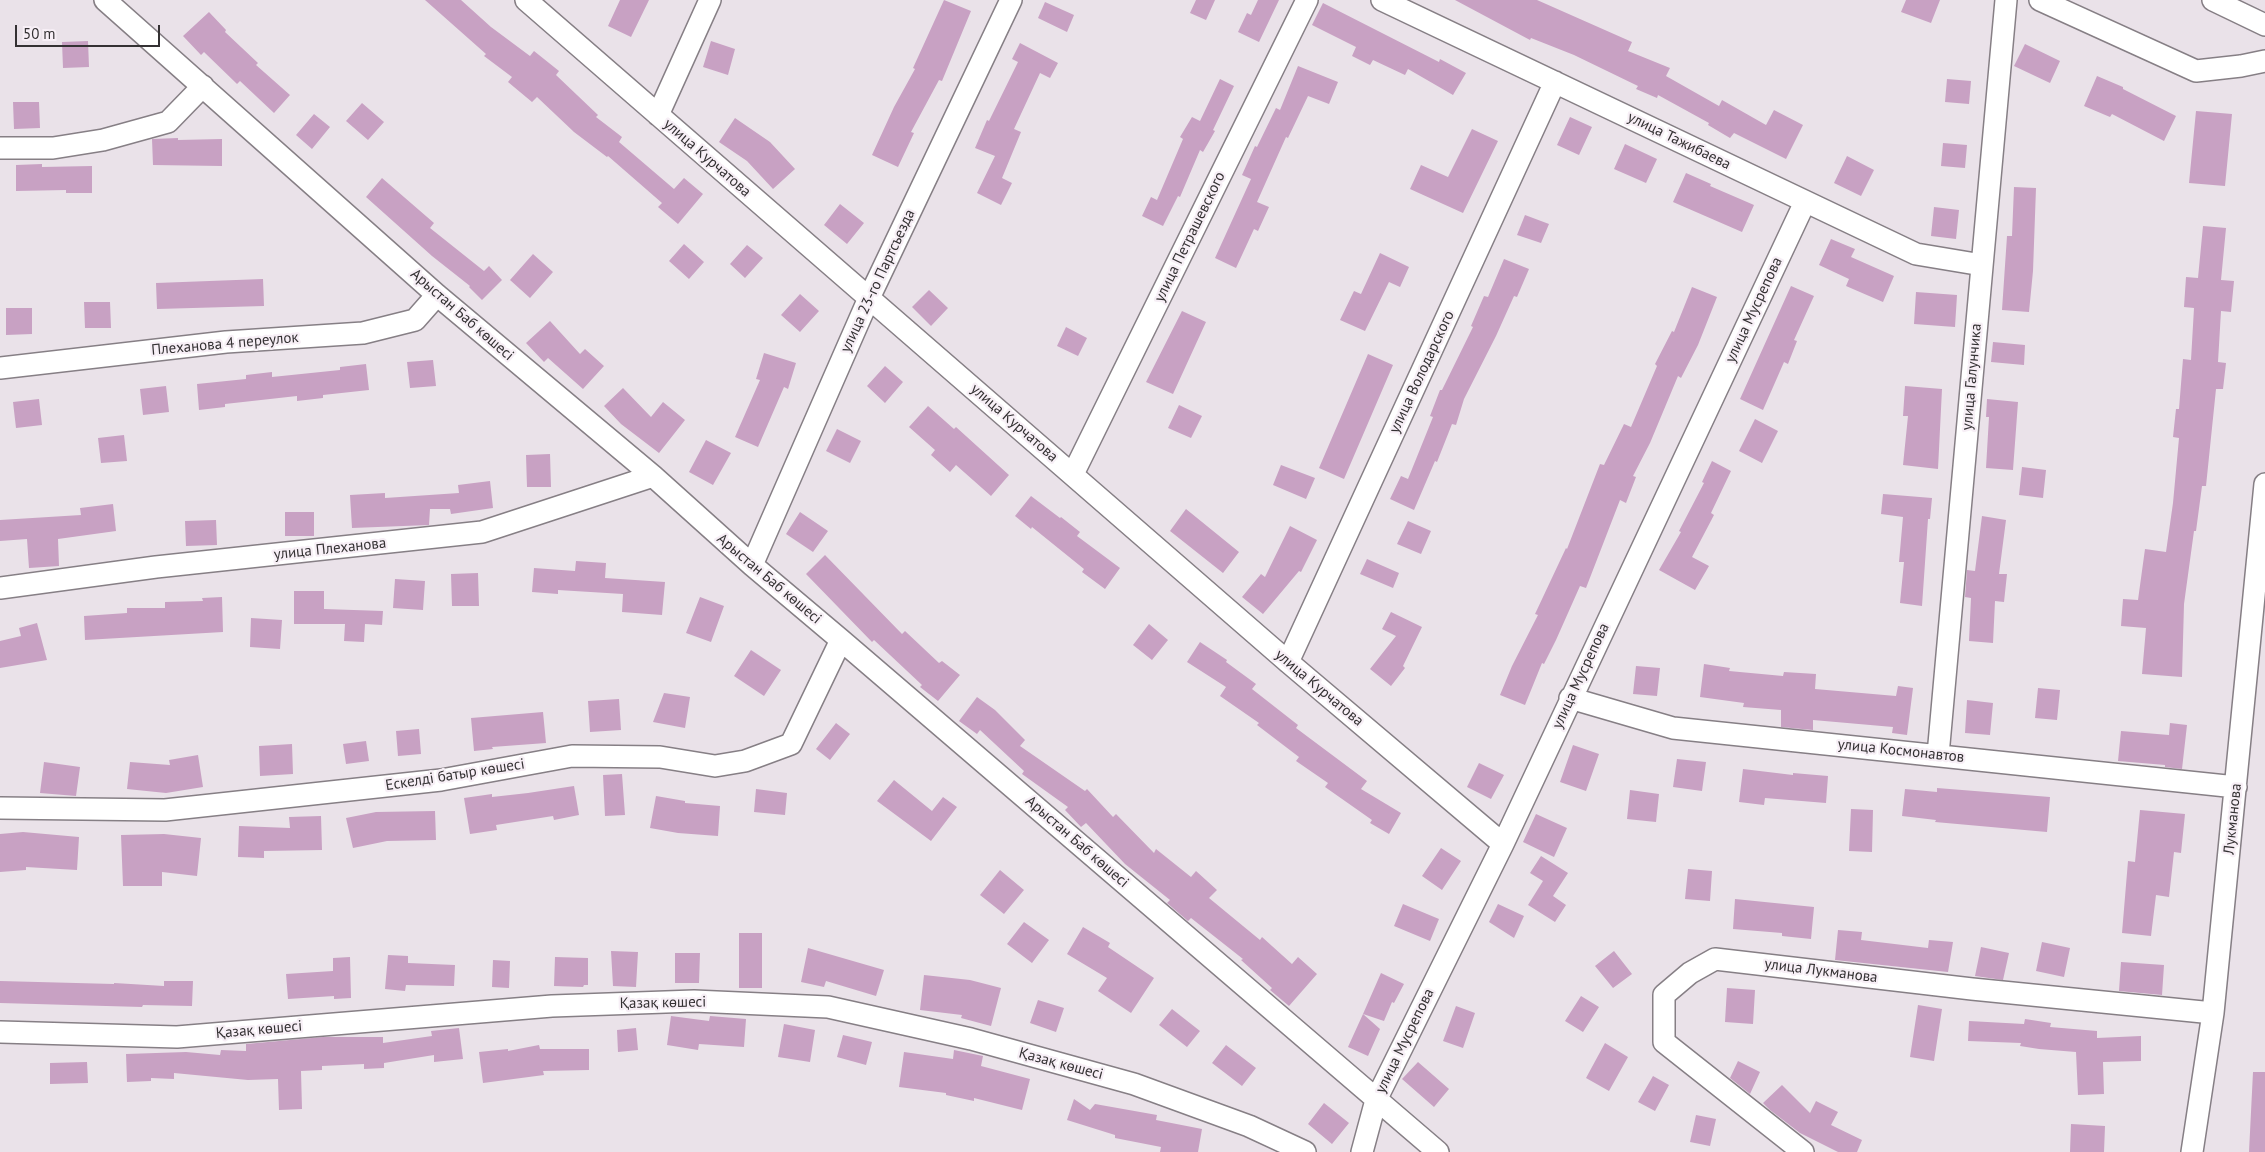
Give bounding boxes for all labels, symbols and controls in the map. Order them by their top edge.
scale bar [18,15,162,47]
text: 50 m [23,24,56,43]
street label: улица Тажибаева [1625,108,1733,174]
street label: улица Курчатова [660,115,754,201]
street label: улица Петрашевского [1151,169,1229,305]
street label: улица 23-го Партсъезда [837,207,919,355]
street label: улица Мусрепова [1722,254,1786,366]
street label: Арыстан Баб көшесі [407,265,517,365]
street label: улица Володарского [1386,308,1458,436]
street label: улица Галунчика [1958,323,1986,431]
street label: Плеханова 4 переулок [151,329,299,359]
street label: улица Курчатова [967,380,1061,466]
street label: Арыстан Баб көшесі [713,530,825,628]
street label: улица Плеханова [273,534,387,564]
street label: улица Мусрепова [1549,620,1613,732]
street label: улица Курчатова [1271,646,1367,730]
street label: улица Космонавтов [1837,735,1965,767]
street label: Ескелді батыр көшесі [384,755,526,795]
street label: Лукманова [2220,782,2246,856]
street label: Арыстан Баб көшесі [1022,792,1132,892]
street label: улица Лукманова [1763,955,1879,987]
street label: улица Мусрепова [1372,986,1438,1096]
street label: Қазақ көшесі [620,993,706,1013]
street label: Қазақ көшесі [215,1017,303,1043]
street label: Қазақ көшесі [1017,1044,1105,1084]

